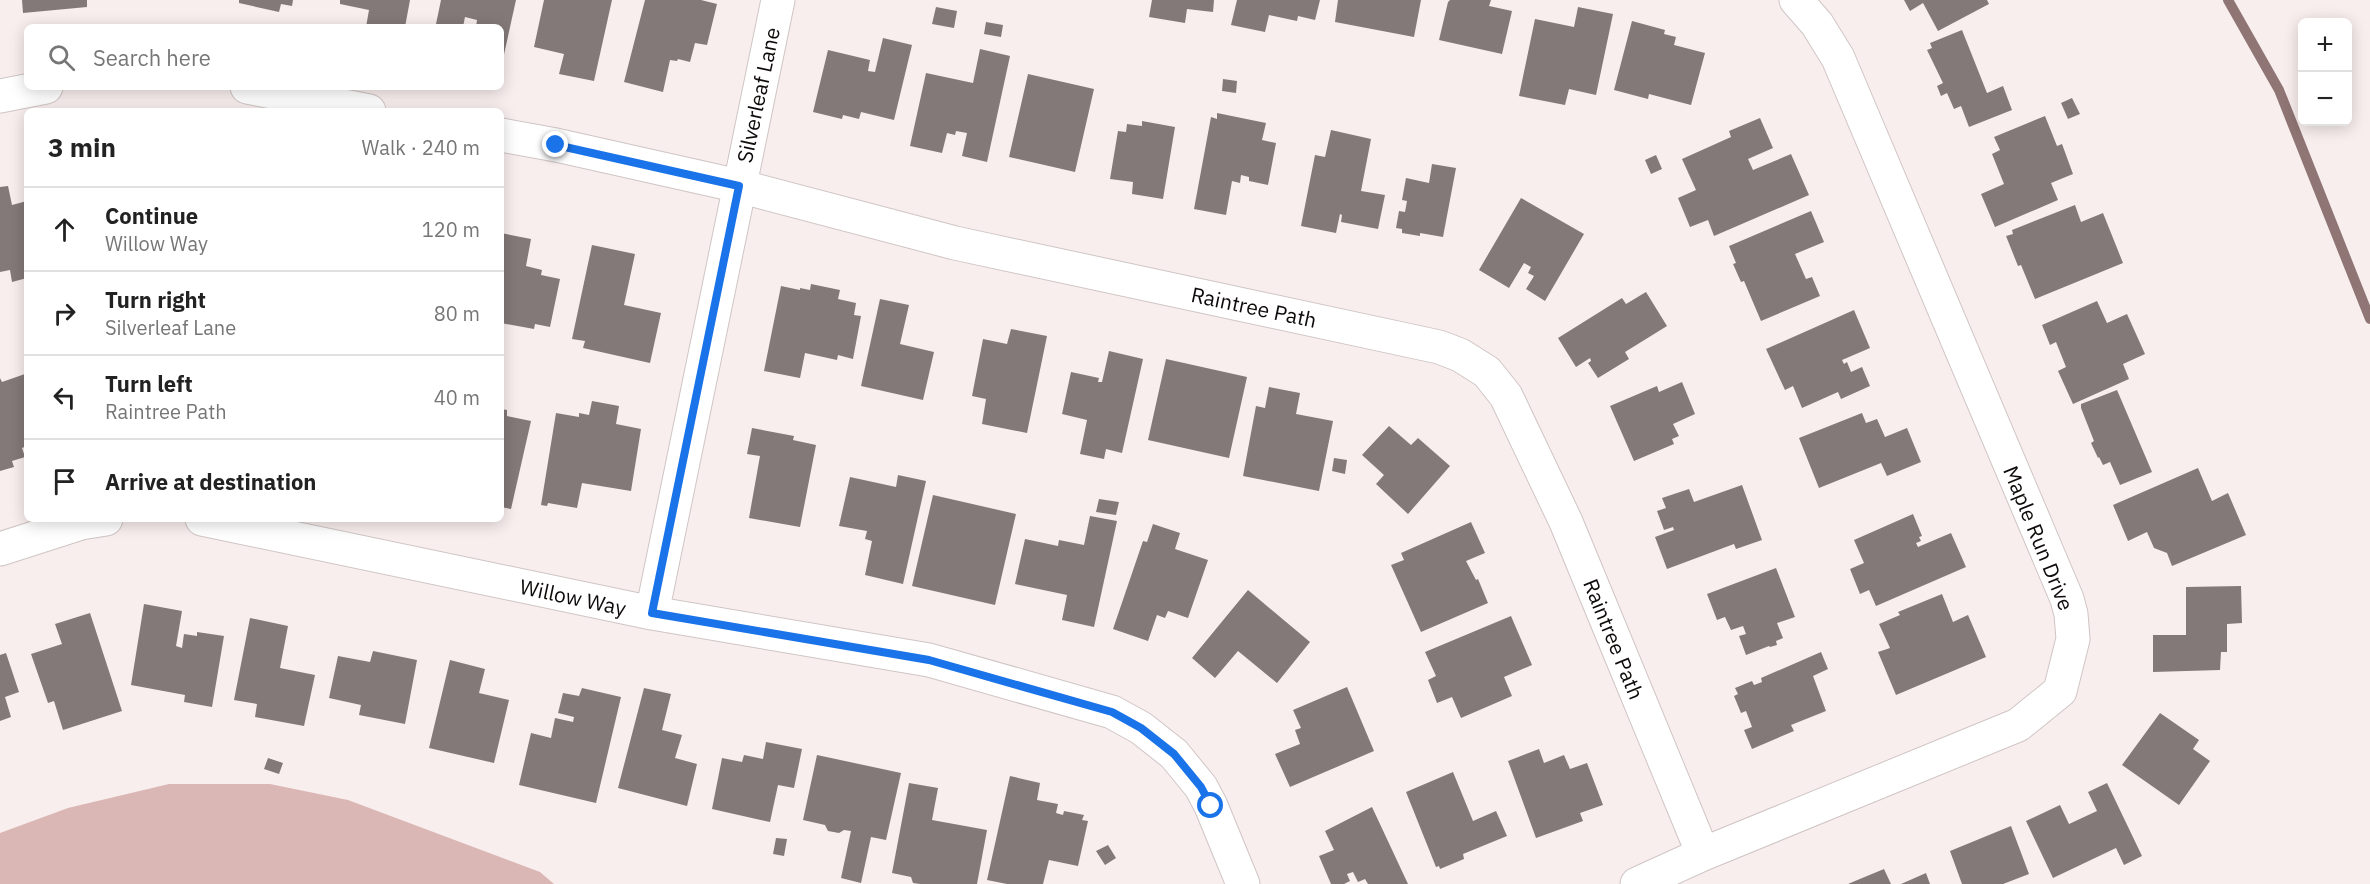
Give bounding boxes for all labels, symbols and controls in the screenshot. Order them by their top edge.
map controls [2298,18,2352,126]
button: + [2298,18,2352,72]
search box [24,24,504,90]
street label: Silverleaf Lane [730,25,786,165]
icon: search [45,41,78,74]
text: Search here [93,43,211,72]
button: − [2298,72,2352,126]
text: 3 min [48,130,116,164]
route end [542,131,568,157]
text: Walk · 240 m [362,134,480,161]
text: Continue [105,201,198,230]
icon: ahead [48,213,81,246]
text: 120 m [422,216,480,243]
text: Willow Way [105,230,208,257]
street label: Raintree Path [1189,280,1319,334]
text: Turn right [105,285,206,314]
icon: right [48,297,81,330]
text: 80 m [434,300,480,327]
text: Silverleaf Lane [105,314,236,341]
text: Turn left [105,369,193,398]
icon: left [48,381,81,414]
text: 40 m [434,384,480,411]
text: Raintree Path [105,398,227,425]
street label: Maple Run Drive [1997,462,2081,614]
icon: arrive [48,465,81,498]
text: Arrive at destination [105,467,316,496]
street label: Willow Way [517,572,629,622]
street label: Raintree Path [1577,575,1651,703]
route start [1197,792,1223,818]

